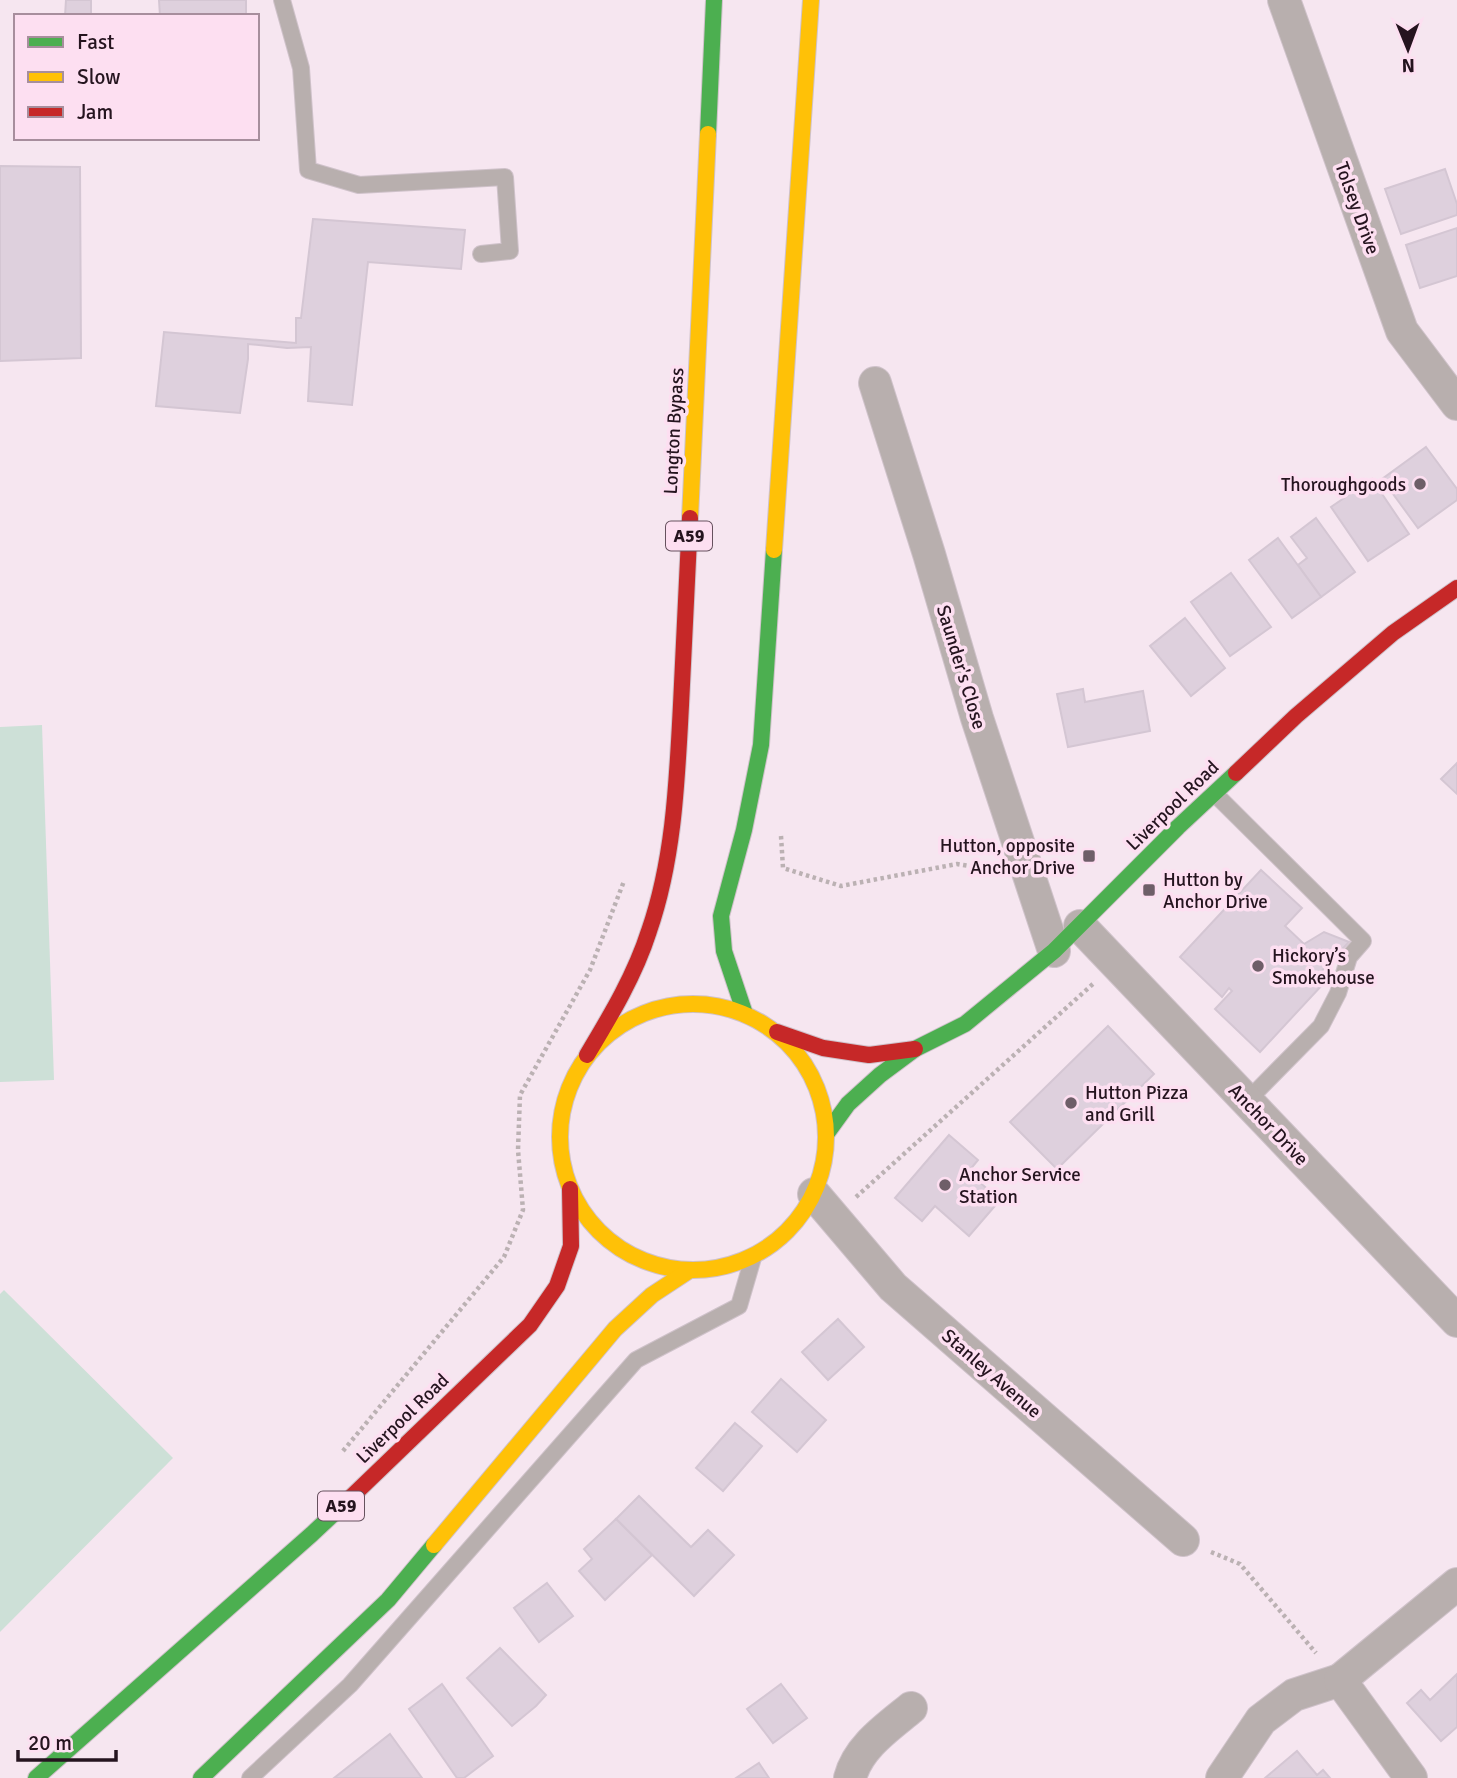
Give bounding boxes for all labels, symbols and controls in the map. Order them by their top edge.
legend [14,14,259,140]
north arrow [1373,14,1443,84]
text: Fast [77,29,114,55]
text: N [1401,53,1415,77]
text: Slow [77,64,121,90]
text: Jam [77,99,113,125]
street label: Tolsey Drive [1329,159,1385,258]
street label: Longton Bypass [659,367,689,495]
place label: Thoroughgoods [1281,473,1406,497]
marker: Thoroughgoods [1412,476,1428,492]
road number: A59 [666,522,712,550]
street label: Saunder's Close [931,602,991,732]
street label: Liverpool Road [1121,756,1224,856]
place label: Hutton, opposite Anchor Drive [940,834,1075,880]
marker: Hutton, opposite Anchor Drive [1081,848,1097,864]
place label: Hutton by Anchor Drive [1163,868,1268,914]
marker: Hutton by Anchor Drive [1141,882,1157,898]
place label: Hickory’s Smokehouse [1272,944,1375,990]
marker: Hickory’s Smokehouse [1250,958,1266,974]
street label: Anchor Drive [1223,1079,1313,1171]
place label: Hutton Pizza and Grill [1085,1081,1188,1127]
marker: Hutton Pizza and Grill [1063,1095,1079,1111]
place label: Anchor Service Station [959,1163,1081,1209]
marker: Anchor Service Station [937,1177,953,1193]
street label: Stanley Avenue [937,1324,1046,1424]
street label: Liverpool Road [351,1369,454,1469]
road number: A59 [318,1492,364,1520]
scale bar [18,1718,116,1762]
text: 20 m [28,1730,72,1756]

